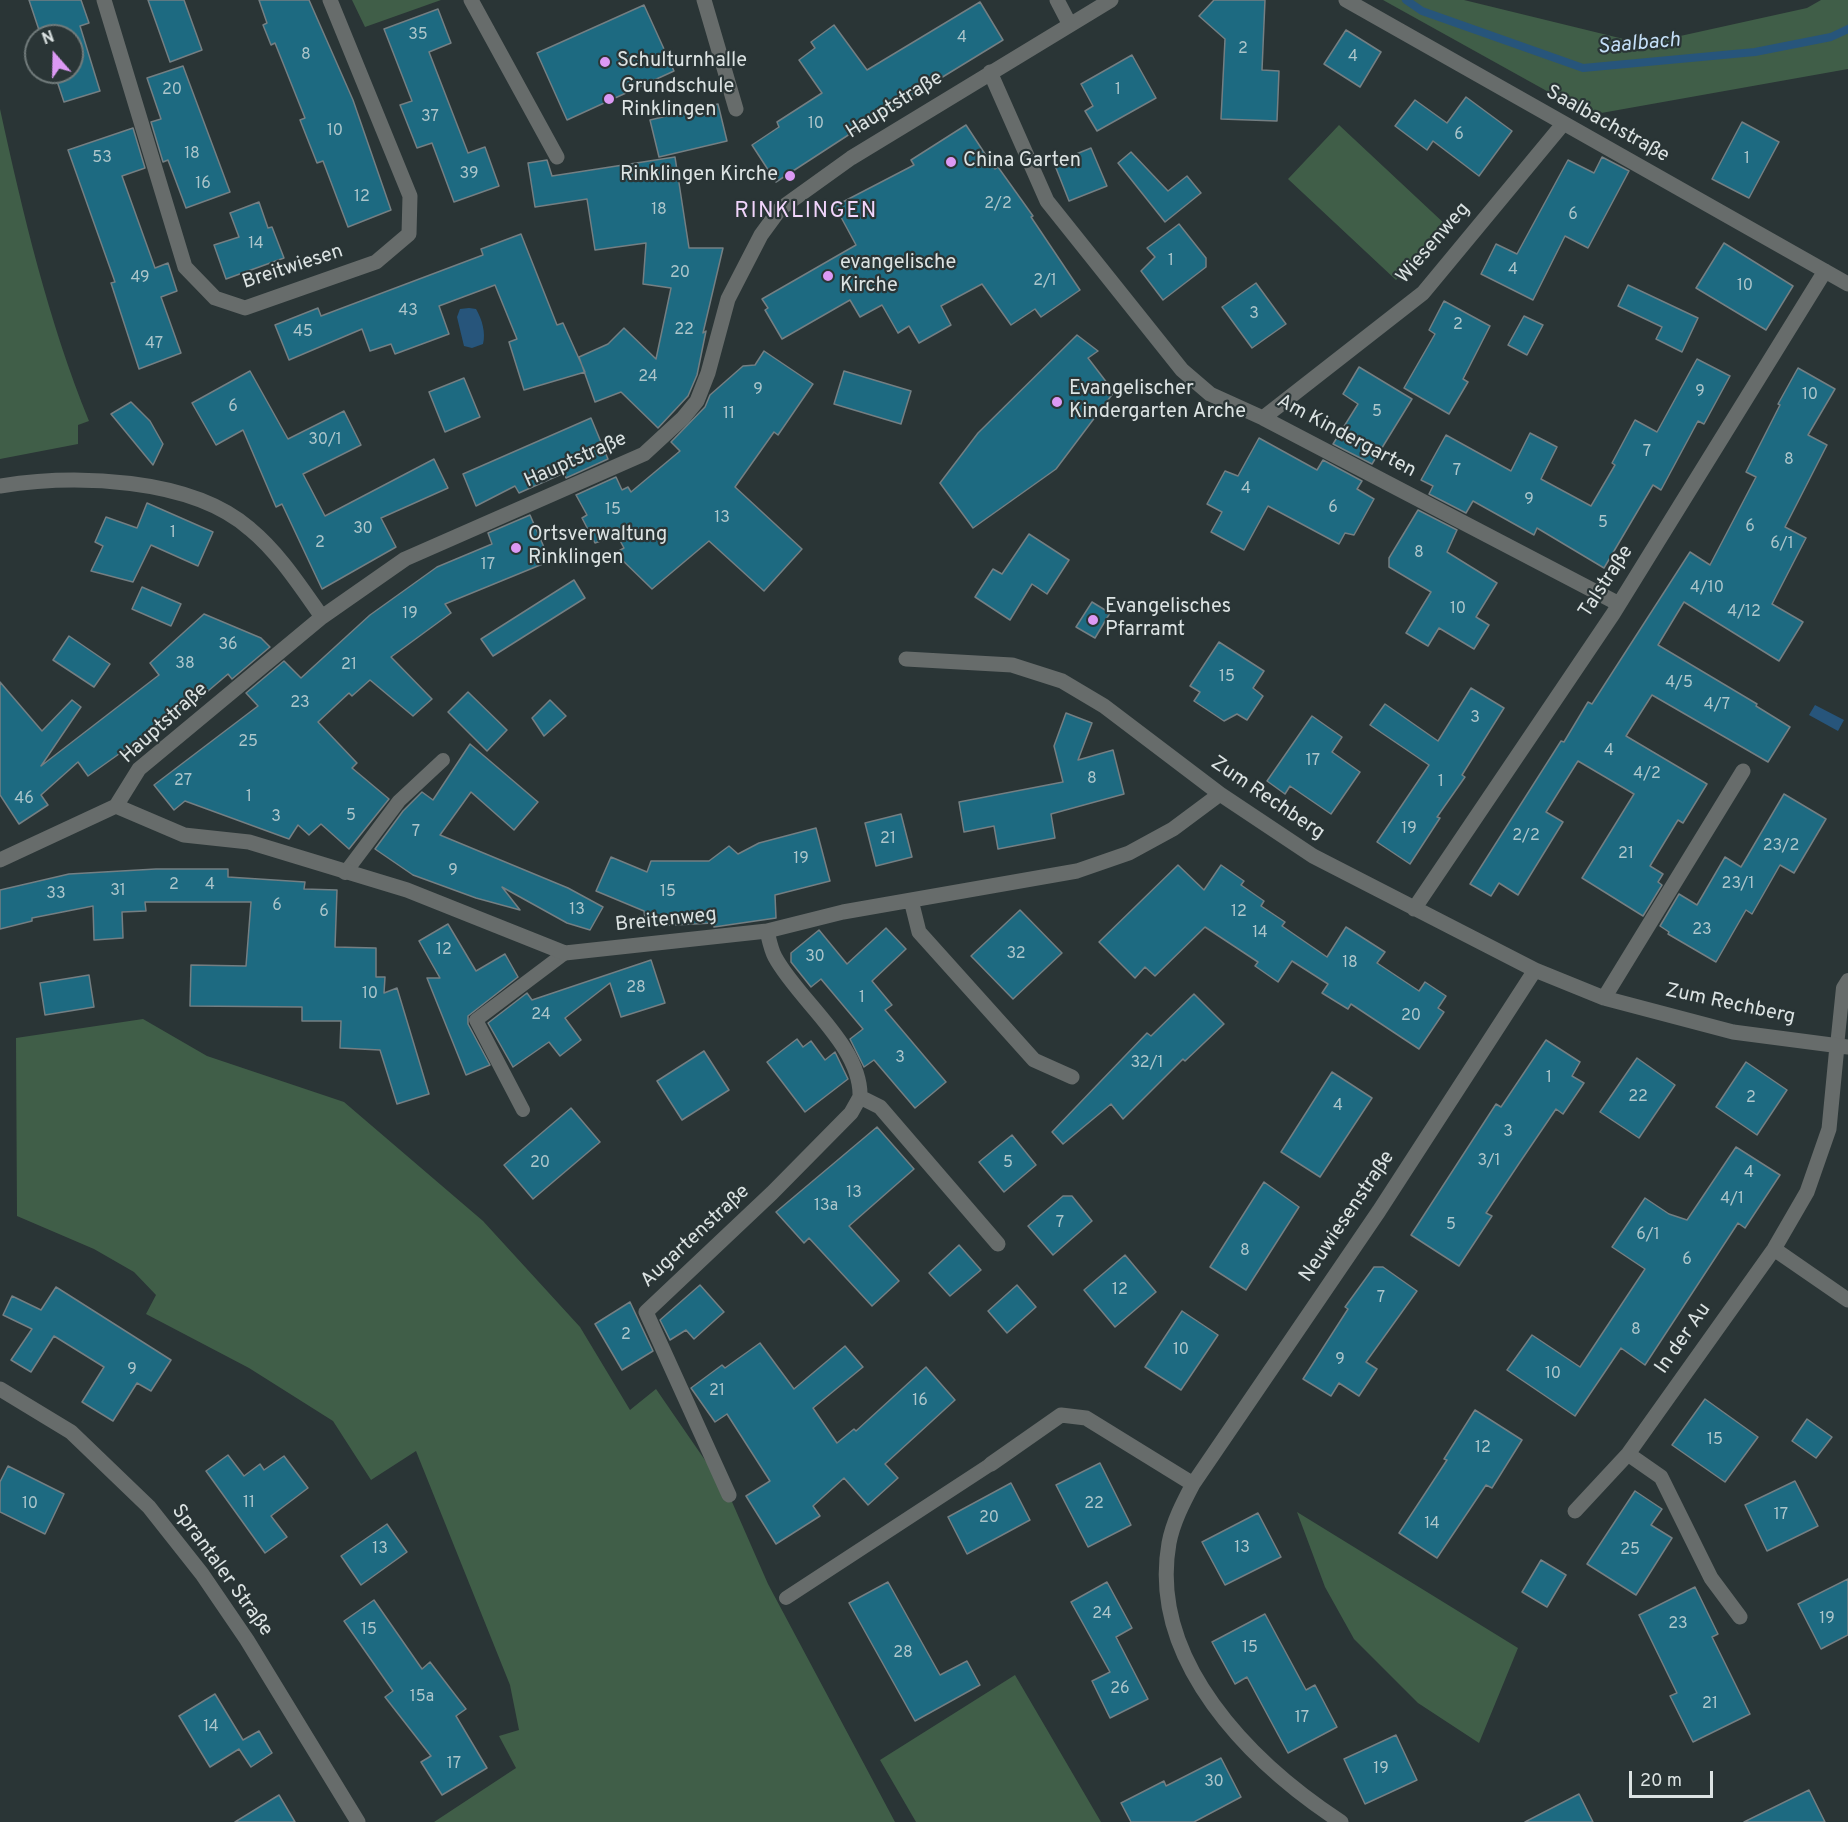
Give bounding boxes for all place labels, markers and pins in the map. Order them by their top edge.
place label: Schulturnhalle [617,50,747,74]
marker: Schulturnhalle [598,55,612,69]
place label: Grundschule Rinklingen [621,76,734,123]
marker: Grundschule Rinklingen [602,92,616,106]
place label: China Garten [963,150,1081,174]
marker: China Garten [944,155,958,169]
place label: Rinklingen Kirche [620,164,778,188]
marker: Rinklingen Kirche [783,169,797,183]
place label: evangelische Kirche [840,252,956,299]
marker: evangelische Kirche [821,269,835,283]
place label: Evangelischer Kindergarten Arche [1069,378,1246,425]
marker: Evangelischer Kindergarten Arche [1050,395,1064,409]
place label: Ortsverwaltung Rinklingen [528,524,667,571]
marker: Ortsverwaltung Rinklingen [509,541,523,555]
place label: Evangelisches Pfarramt [1105,596,1231,643]
marker: Evangelisches Pfarramt [1086,613,1100,627]

